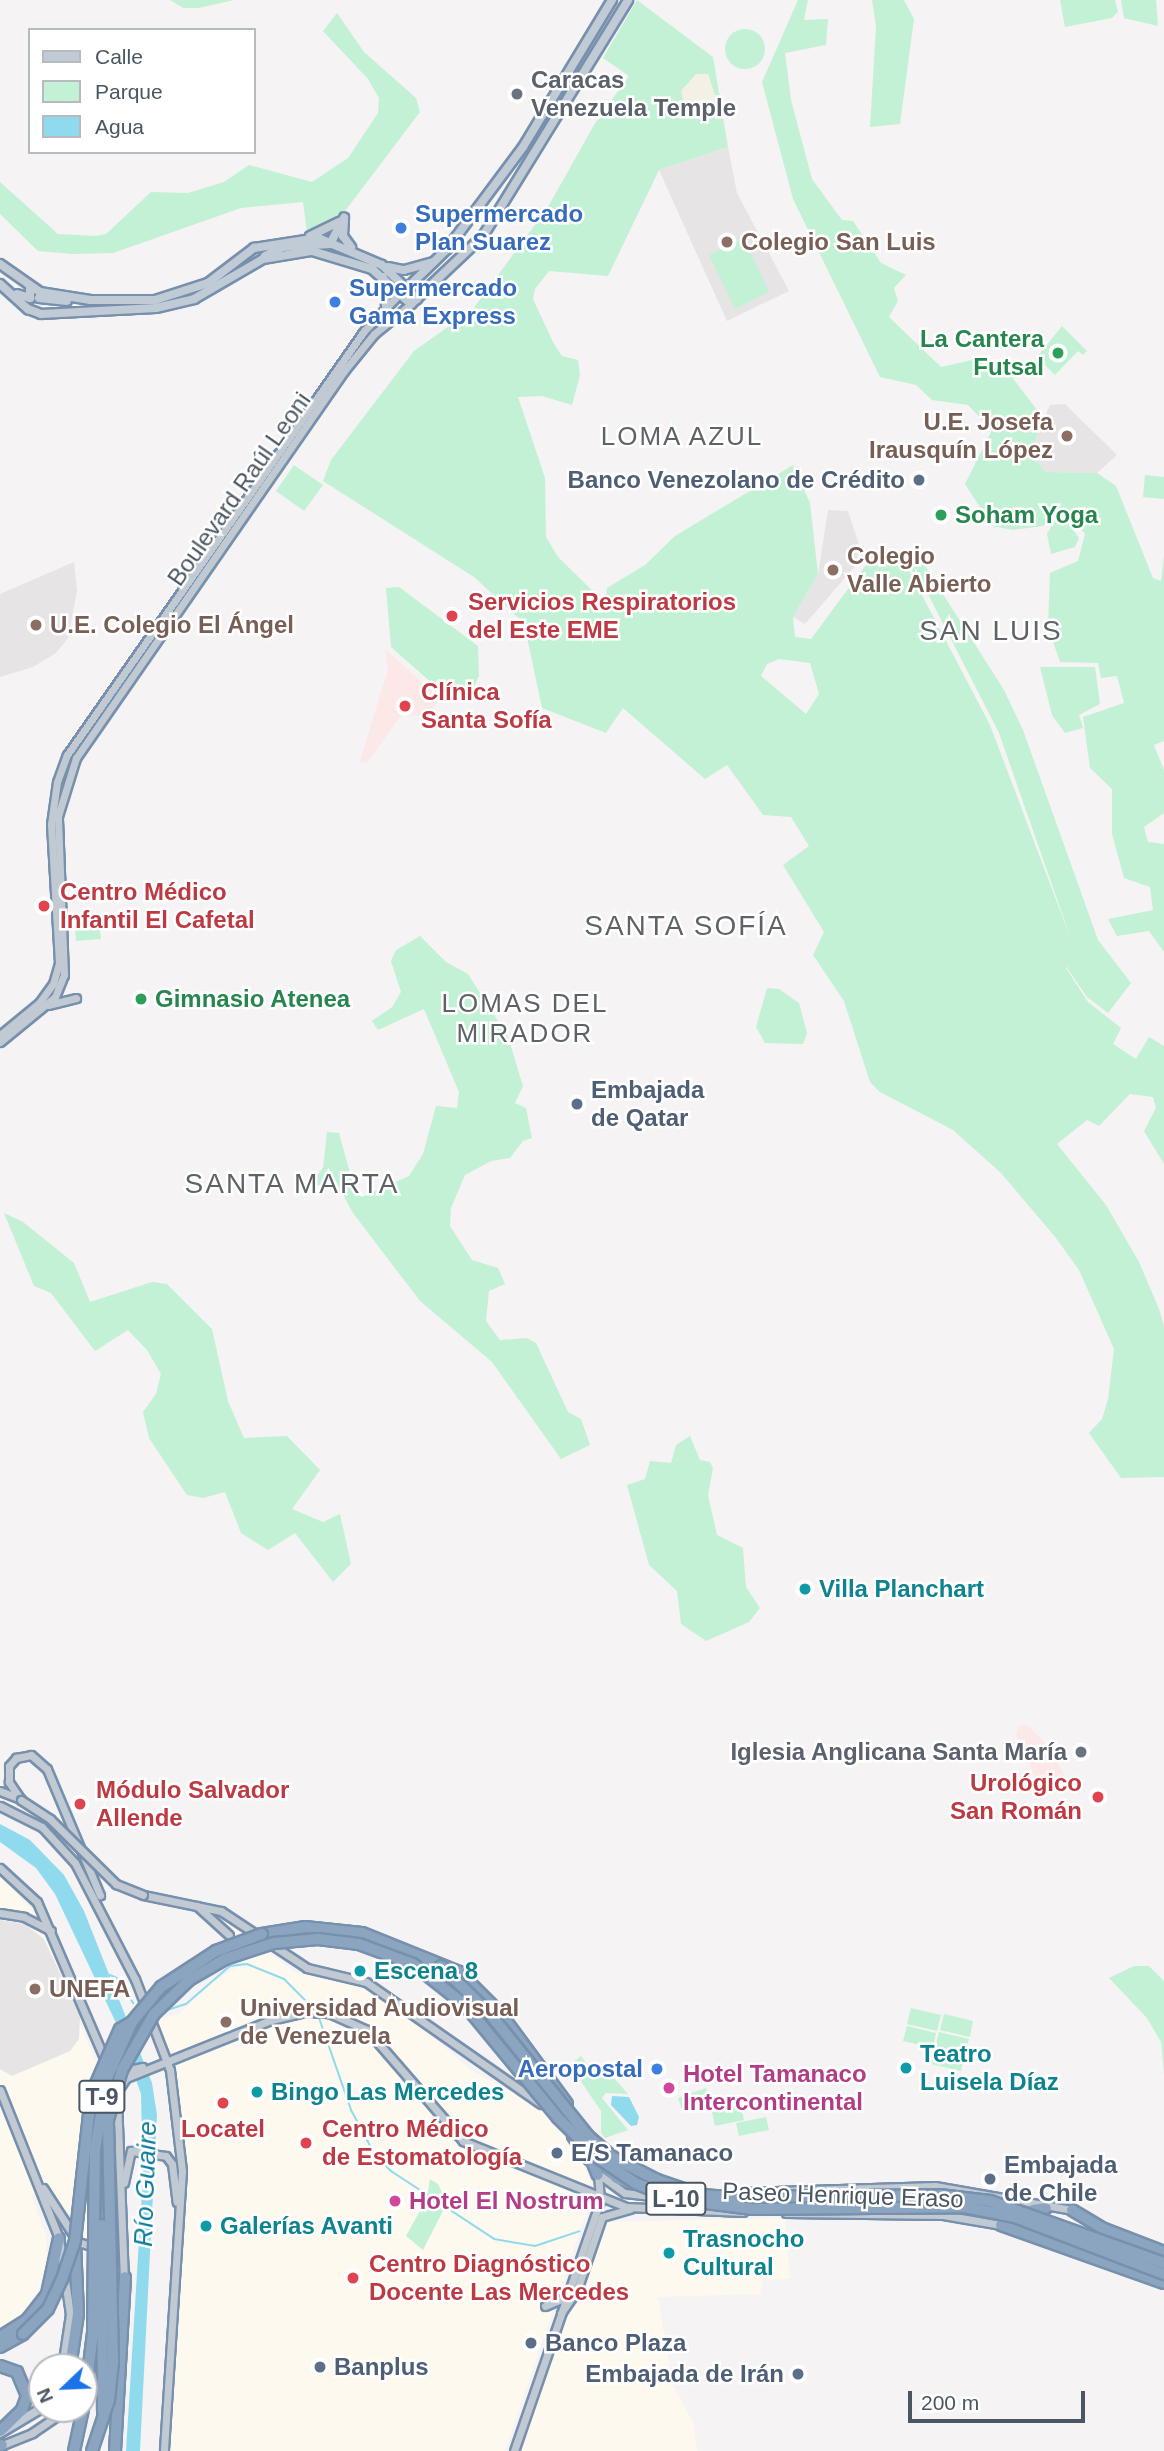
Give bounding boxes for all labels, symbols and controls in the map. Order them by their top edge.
legend [28,28,256,154]
text: Calle [95,45,143,68]
place label: Caracas Venezuela Temple [531,66,736,122]
text: Parque [95,80,163,103]
marker: Caracas Venezuela Temple [509,86,525,102]
text: Agua [95,115,144,138]
place label: Supermercado Plan Suarez [415,200,583,256]
marker: Supermercado Plan Suarez [393,220,409,236]
place label: Colegio San Luis [741,228,936,256]
marker: Colegio San Luis [719,234,735,250]
place label: Supermercado Gama Express [349,274,517,330]
marker: Supermercado Gama Express [327,294,343,310]
place label: La Cantera Futsal [920,325,1044,381]
marker: La Cantera Futsal [1050,345,1066,361]
street label: Boulevard Raúl Leoni [161,387,317,591]
place label: U.E. Josefa Irausquín López [869,408,1053,464]
district label: LOMA AZUL [600,421,764,453]
marker: U.E. Josefa Irausquín López [1059,428,1075,444]
place label: Banco Venezolano de Crédito [568,466,905,494]
marker: Banco Venezolano de Crédito [911,472,927,488]
place label: Soham Yoga [955,501,1099,529]
marker: Soham Yoga [933,507,949,523]
place label: Colegio Valle Abierto [847,542,992,598]
marker: Colegio Valle Abierto [825,562,841,578]
place label: Servicios Respiratorios del Este EME [468,588,736,644]
marker: Servicios Respiratorios del Este EME [442,606,462,626]
place label: U.E. Colegio El Ángel [50,611,294,639]
district label: SAN LUIS [920,614,1062,648]
marker: U.E. Colegio El Ángel [28,617,44,633]
place label: Clínica Santa Sofía [421,678,552,734]
marker: Clínica Santa Sofía [395,696,415,716]
place label: Centro Médico Infantil El Cafetal [60,878,255,934]
marker: Centro Médico Infantil El Cafetal [34,896,54,916]
district label: SANTA SOFÍA [585,909,787,943]
place label: Gimnasio Atenea [155,985,351,1013]
district label: LOMAS DEL MIRADOR [443,988,607,1050]
marker: Gimnasio Atenea [133,991,149,1007]
place label: Embajada de Qatar [591,1076,704,1132]
marker: Embajada de Qatar [569,1096,585,1112]
district label: SANTA MARTA [185,1167,399,1201]
place label: Villa Planchart [819,1575,984,1603]
marker: Villa Planchart [797,1581,813,1597]
place label: Iglesia Anglicana Santa María [730,1738,1067,1766]
marker: Iglesia Anglicana Santa María [1073,1744,1089,1760]
place label: Urológico San Román [950,1769,1082,1825]
place label: Módulo Salvador Allende [96,1776,289,1832]
marker: Urológico San Román [1088,1787,1108,1807]
marker: Módulo Salvador Allende [70,1794,90,1814]
place label: Escena 8 [374,1957,478,1985]
marker: Escena 8 [352,1963,368,1979]
place label: UNEFA [49,1975,130,2003]
marker: UNEFA [27,1981,43,1997]
place label: Universidad Audiovisual de Venezuela [240,1994,520,2050]
marker: Universidad Audiovisual de Venezuela [218,2014,234,2030]
place label: Teatro Luisela Díaz [920,2040,1059,2096]
place label: Aeropostal [518,2055,643,2083]
place label: Hotel Tamanaco Intercontinental [683,2060,867,2116]
marker: Teatro Luisela Díaz [898,2060,914,2076]
marker: Aeropostal [649,2061,665,2077]
road number: T-9 [78,2078,126,2116]
place label: Bingo Las Mercedes [271,2078,504,2106]
marker: Hotel Tamanaco Intercontinental [661,2080,677,2096]
marker: Bingo Las Mercedes [249,2084,265,2100]
marker: Locatel [215,2095,231,2111]
place label: Locatel [181,2115,265,2143]
place label: Centro Médico de Estomatología [322,2115,522,2171]
water label: Río Guaire [128,2121,164,2247]
marker: Centro Médico de Estomatología [296,2133,316,2153]
place label: E/S Tamanaco [571,2139,733,2167]
marker: E/S Tamanaco [549,2145,565,2161]
place label: Embajada de Chile [1004,2151,1117,2207]
marker: Embajada de Chile [982,2171,998,2187]
street label: Paseo Henrique Eraso [722,2176,964,2214]
road number: L-10 [644,2180,708,2218]
place label: Hotel El Nostrum [409,2187,604,2215]
marker: Hotel El Nostrum [387,2193,403,2209]
place label: Galerías Avanti [220,2212,394,2240]
marker: Galerías Avanti [198,2218,214,2234]
place label: Trasnocho Cultural [683,2225,804,2281]
marker: Trasnocho Cultural [661,2245,677,2261]
place label: Centro Diagnóstico Docente Las Mercedes [369,2250,629,2306]
marker: Centro Diagnóstico Docente Las Mercedes [343,2268,363,2288]
place label: Banco Plaza [545,2329,686,2357]
marker: Banco Plaza [523,2335,539,2351]
north arrow [28,2353,98,2423]
place label: Banplus [334,2353,429,2381]
marker: Banplus [312,2359,328,2375]
place label: Embajada de Irán [585,2360,784,2388]
marker: Embajada de Irán [790,2366,806,2382]
scale bar [912,2378,1089,2422]
text: N [33,2385,57,2406]
text: 200 m [921,2391,979,2414]

